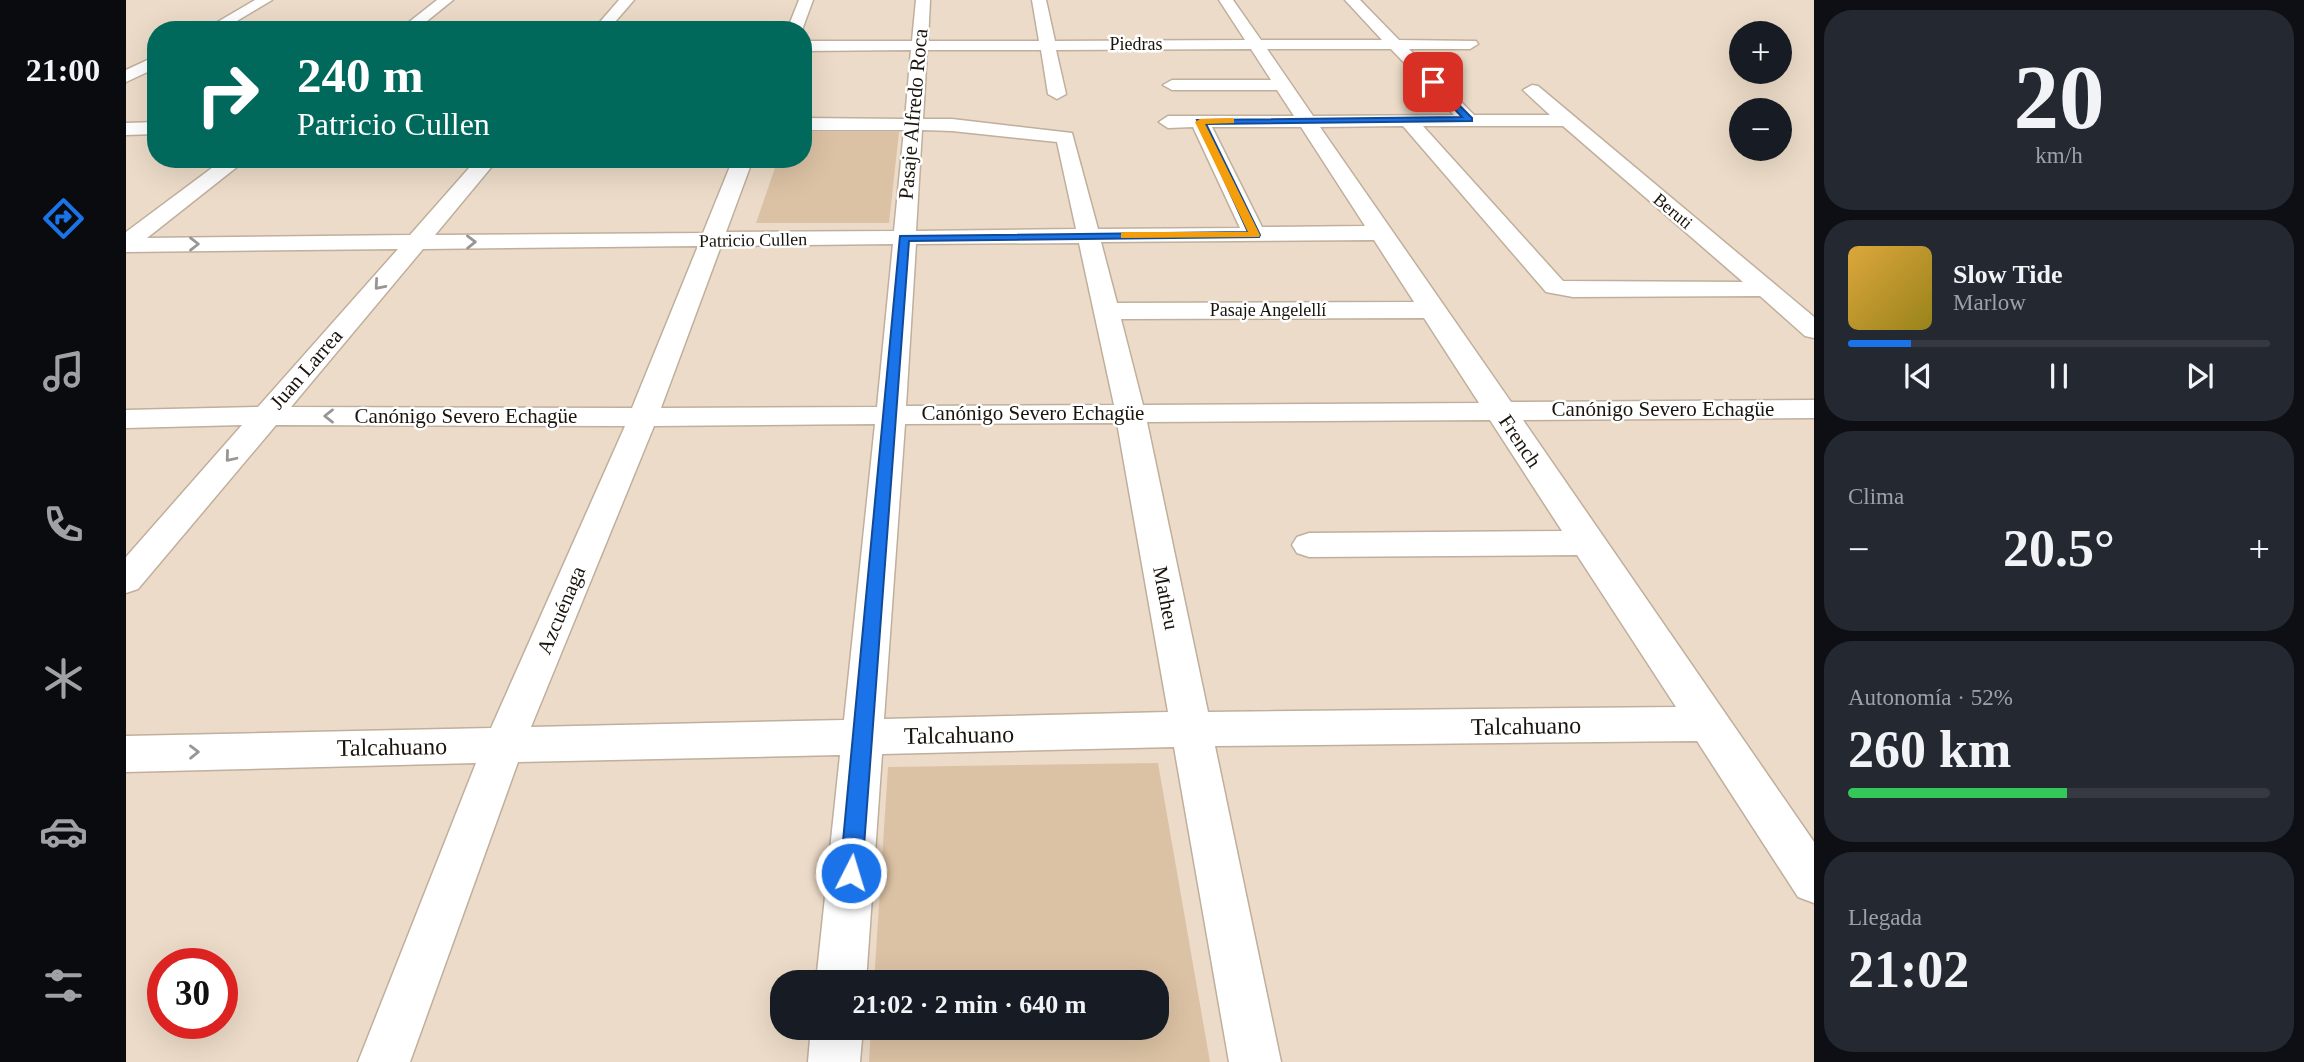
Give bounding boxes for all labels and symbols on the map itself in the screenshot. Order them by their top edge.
street label: Pasaje Alfredo Roca [894,27,932,200]
street label: Piedras [1110,34,1163,54]
pin [1403,52,1463,112]
street label: Beruti [1649,189,1697,233]
street label: Patricio Cullen [699,229,807,251]
one-way arrow [465,235,476,250]
one-way arrow [189,237,200,252]
one-way arrow [375,277,387,290]
street label: Pasaje Angelellí [1210,300,1326,320]
street label: Juan Larrea [265,323,348,414]
street label: Canónigo Severo Echagüe [1552,397,1774,421]
street label: Canónigo Severo Echagüe [922,401,1144,425]
street label: Canónigo Severo Echagüe [355,404,577,428]
one-way arrow [324,408,334,424]
street label: French [1494,410,1547,472]
one-way arrow [226,448,238,461]
street label: Azcuénaga [532,562,591,658]
street label: Matheu [1148,564,1184,632]
street label: Talcahuano [1471,712,1581,740]
street label: Talcahuano [904,721,1014,749]
street label: Talcahuano [337,733,447,761]
one-way arrow [189,744,200,760]
position arrow [814,836,888,910]
speed limit sign: 30 [147,948,238,1039]

